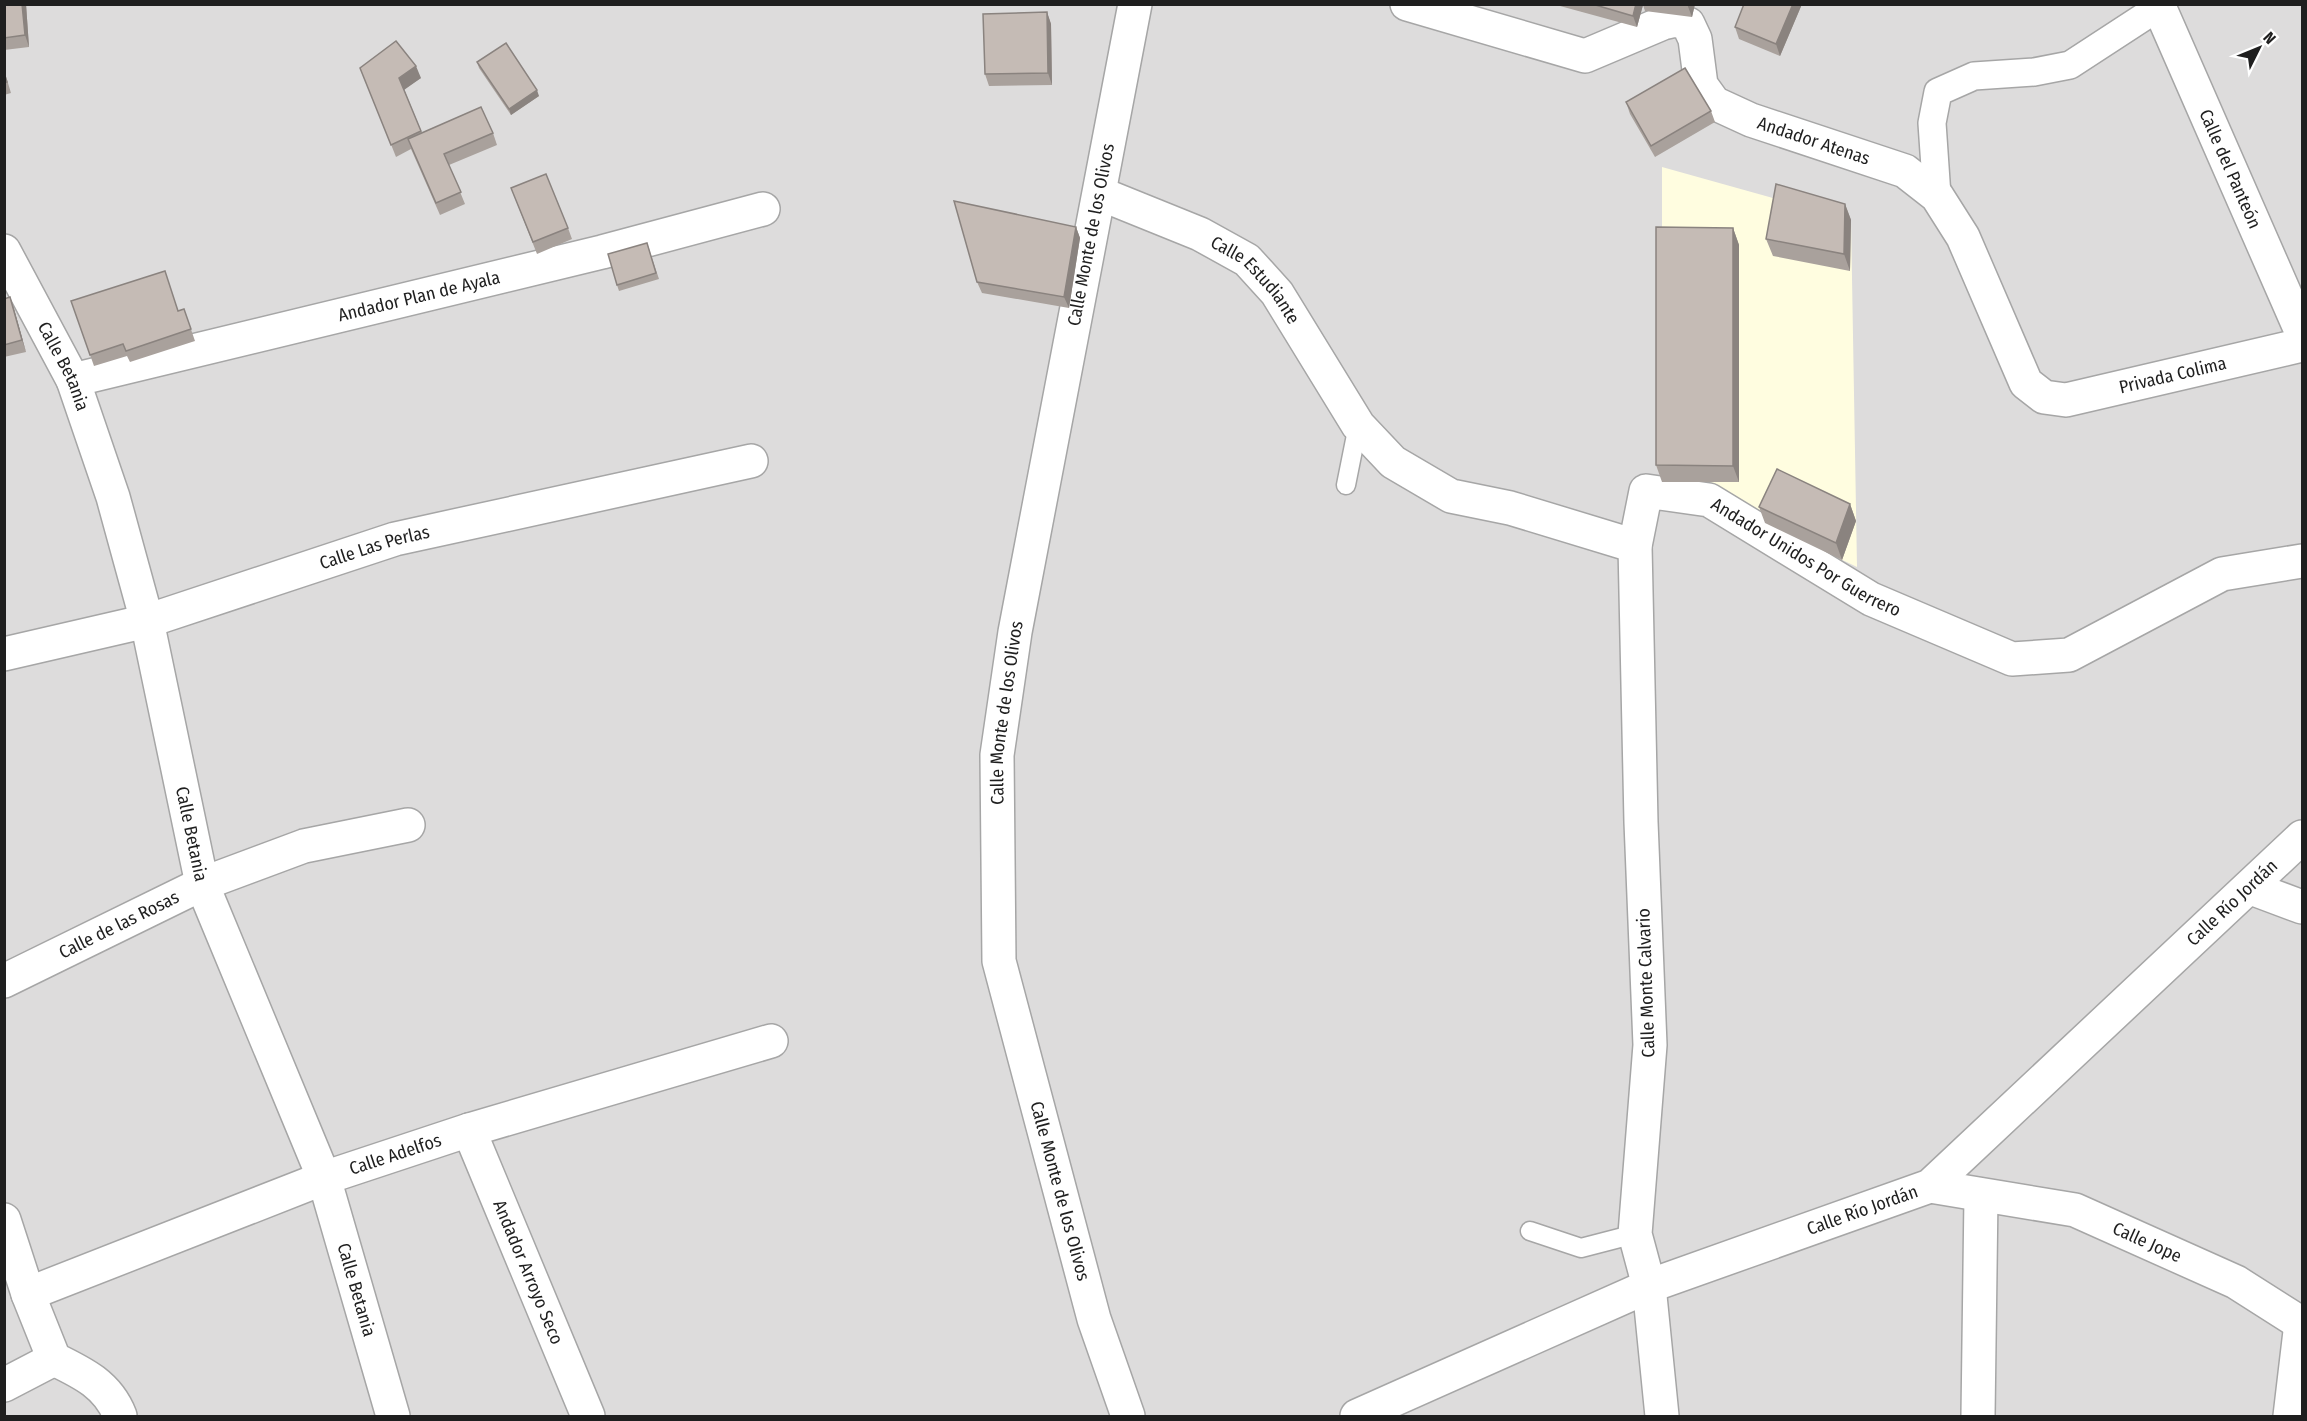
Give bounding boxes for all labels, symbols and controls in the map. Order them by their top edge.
north arrow [2229,18,2289,78]
text: N [2259,28,2280,48]
street label: Calle del Panteón [2194,106,2266,232]
street label: Andador Atenas [1755,112,1873,170]
street label: Calle Monte de los Olivos [1063,141,1119,328]
street label: Calle Estudiante [1207,231,1304,328]
street label: Andador Plan de Ayala [336,266,502,326]
street label: Calle Betania [33,318,94,414]
street label: Privada Colima [2117,352,2229,398]
street label: Andador Unidos Por Guerrero [1707,493,1904,621]
street label: Calle Las Perlas [317,521,432,574]
street label: Calle Monte de los Olivos [986,619,1028,805]
street label: Calle Betania [171,784,212,883]
street label: Calle Río Jordán [2182,855,2282,951]
street label: Calle de las Rosas [55,886,183,963]
street label: Calle Monte Calvario [1632,908,1660,1058]
street label: Calle Monte de los Olivos [1025,1099,1095,1284]
street label: Calle Adelfos [347,1129,444,1180]
street label: Calle Río Jordán [1804,1180,1921,1240]
street label: Andador Arroyo Seco [488,1197,568,1348]
street label: Calle Jope [2109,1217,2185,1267]
street label: Calle Betania [332,1241,380,1339]

